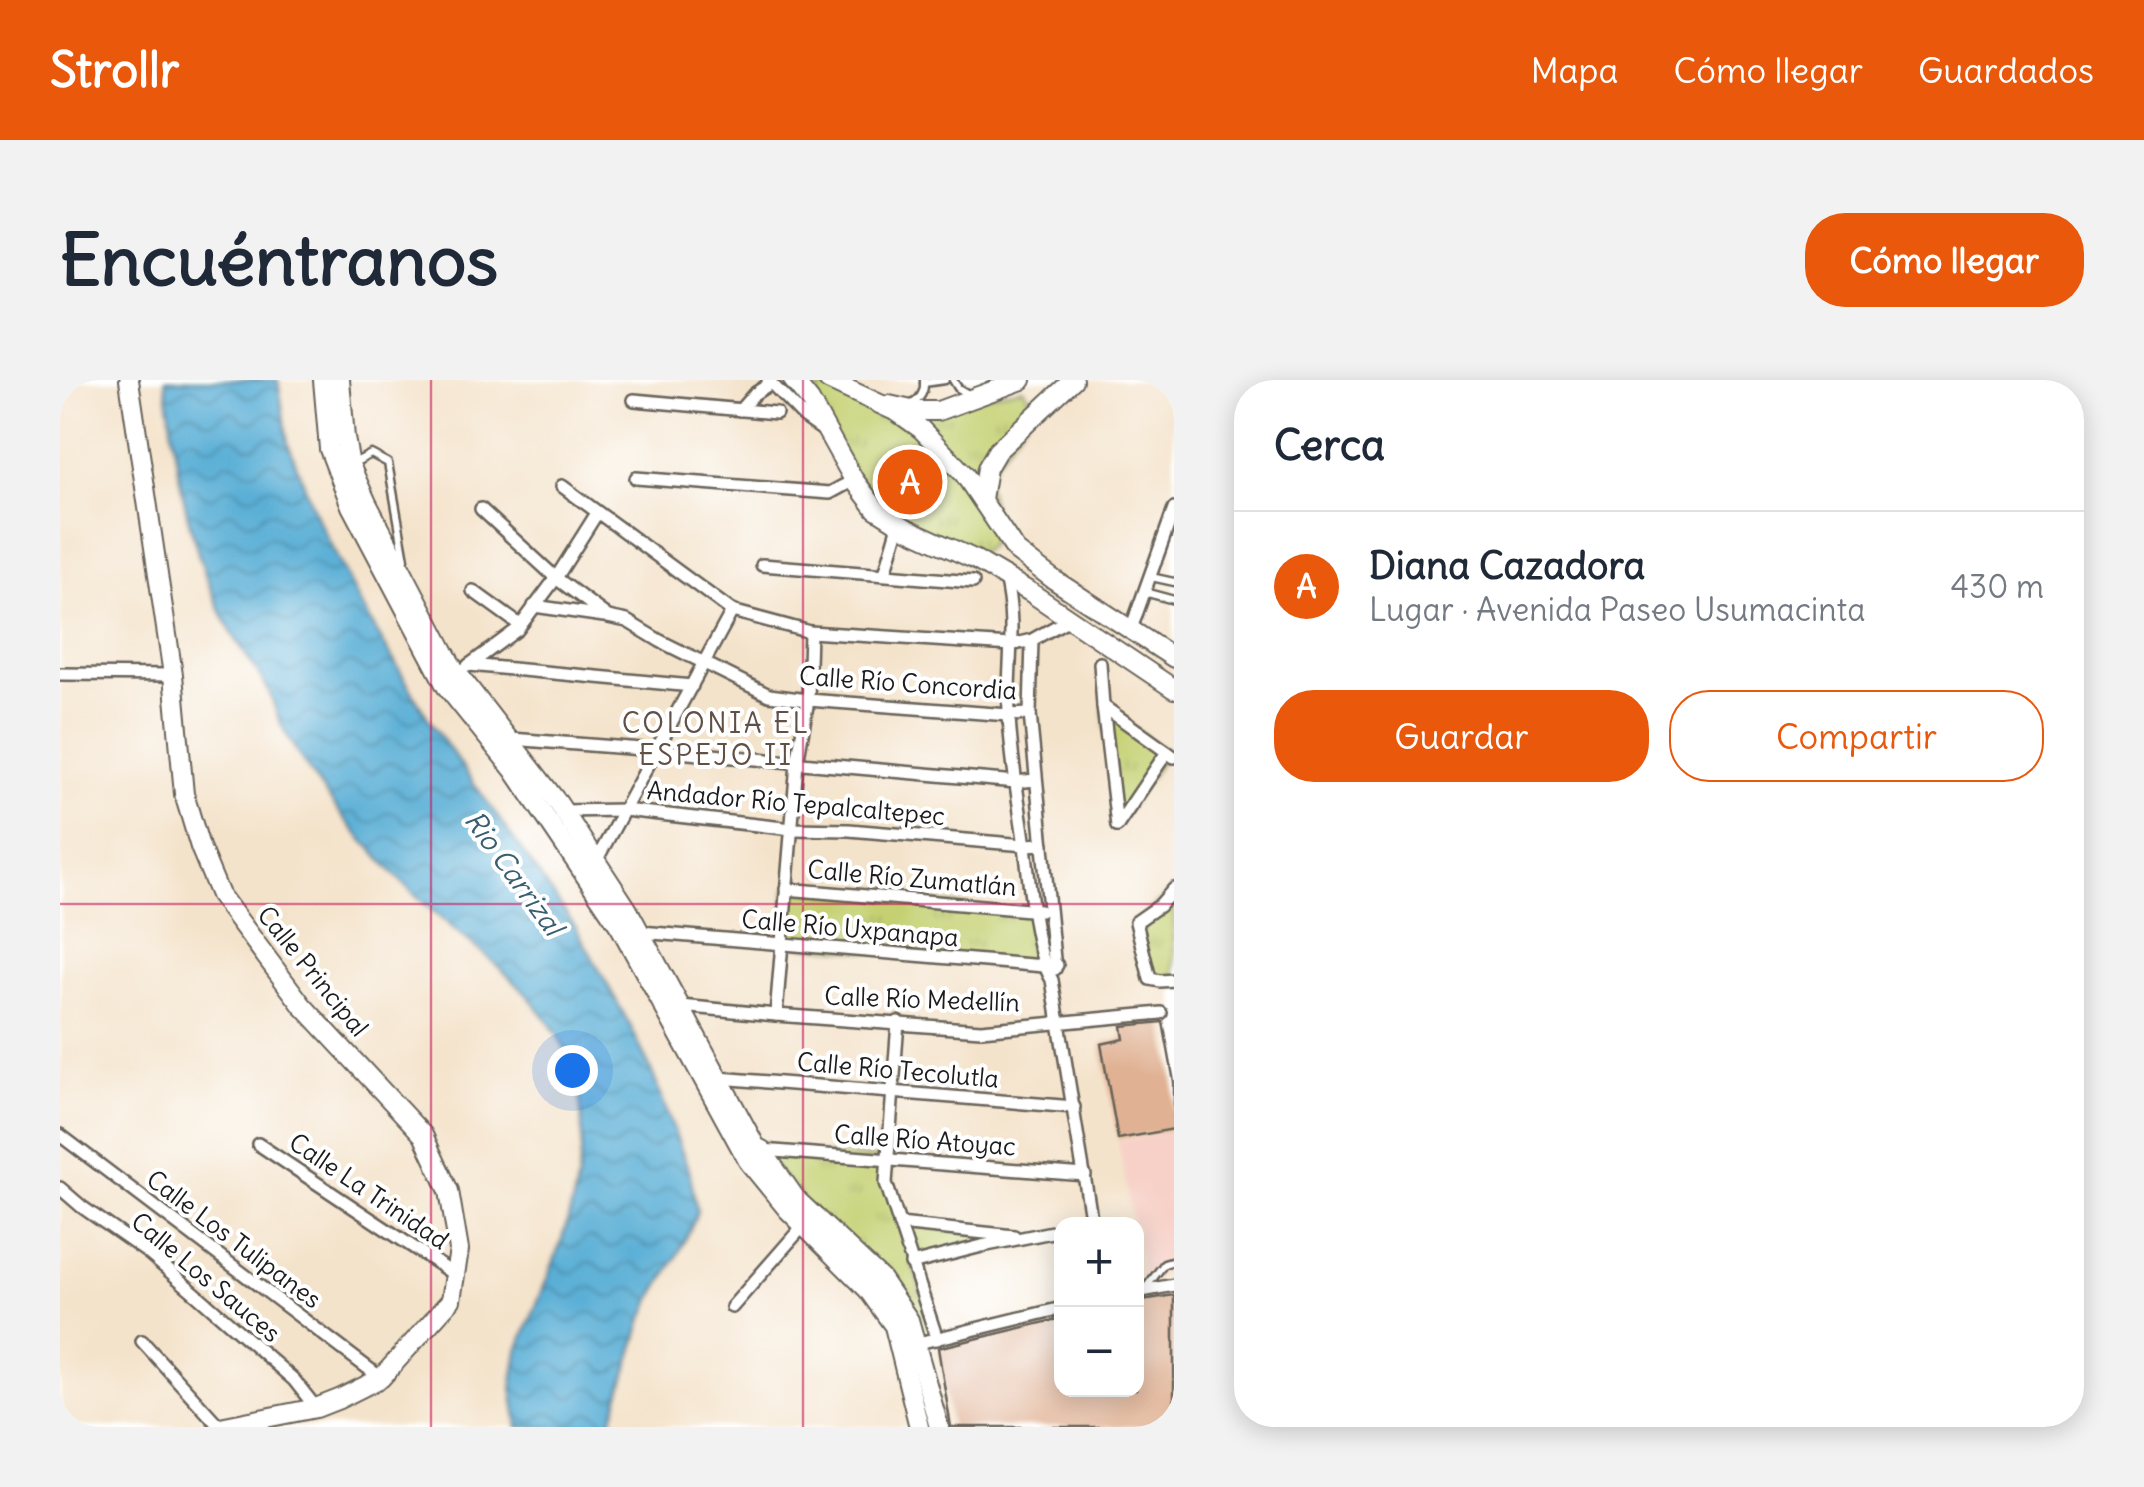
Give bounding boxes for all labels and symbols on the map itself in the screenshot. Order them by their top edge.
pin: A [878,444,942,520]
street label: Calle Río Concordia [798,659,1018,707]
district label: COLONIA EL ESPEJO II [622,705,810,773]
street label: Andador Río Tepalcaltepec [646,774,946,832]
water label: Rio Carrizal [457,804,573,945]
street label: Calle Río Zumatlán [806,853,1018,903]
street label: Calle Principal [251,899,375,1043]
street label: Calle Río Uxpanapa [740,903,960,953]
street label: Calle Río Medellín [824,980,1020,1018]
your location [547,1045,598,1096]
street label: Calle Río Tecolutla [796,1045,1000,1095]
street label: Calle Río Atoyac [833,1118,1017,1162]
street label: Calle La Trinidad [283,1126,455,1256]
street label: Calle Los Tulipanes [140,1163,328,1315]
street label: Calle Los Sauces [125,1205,287,1349]

